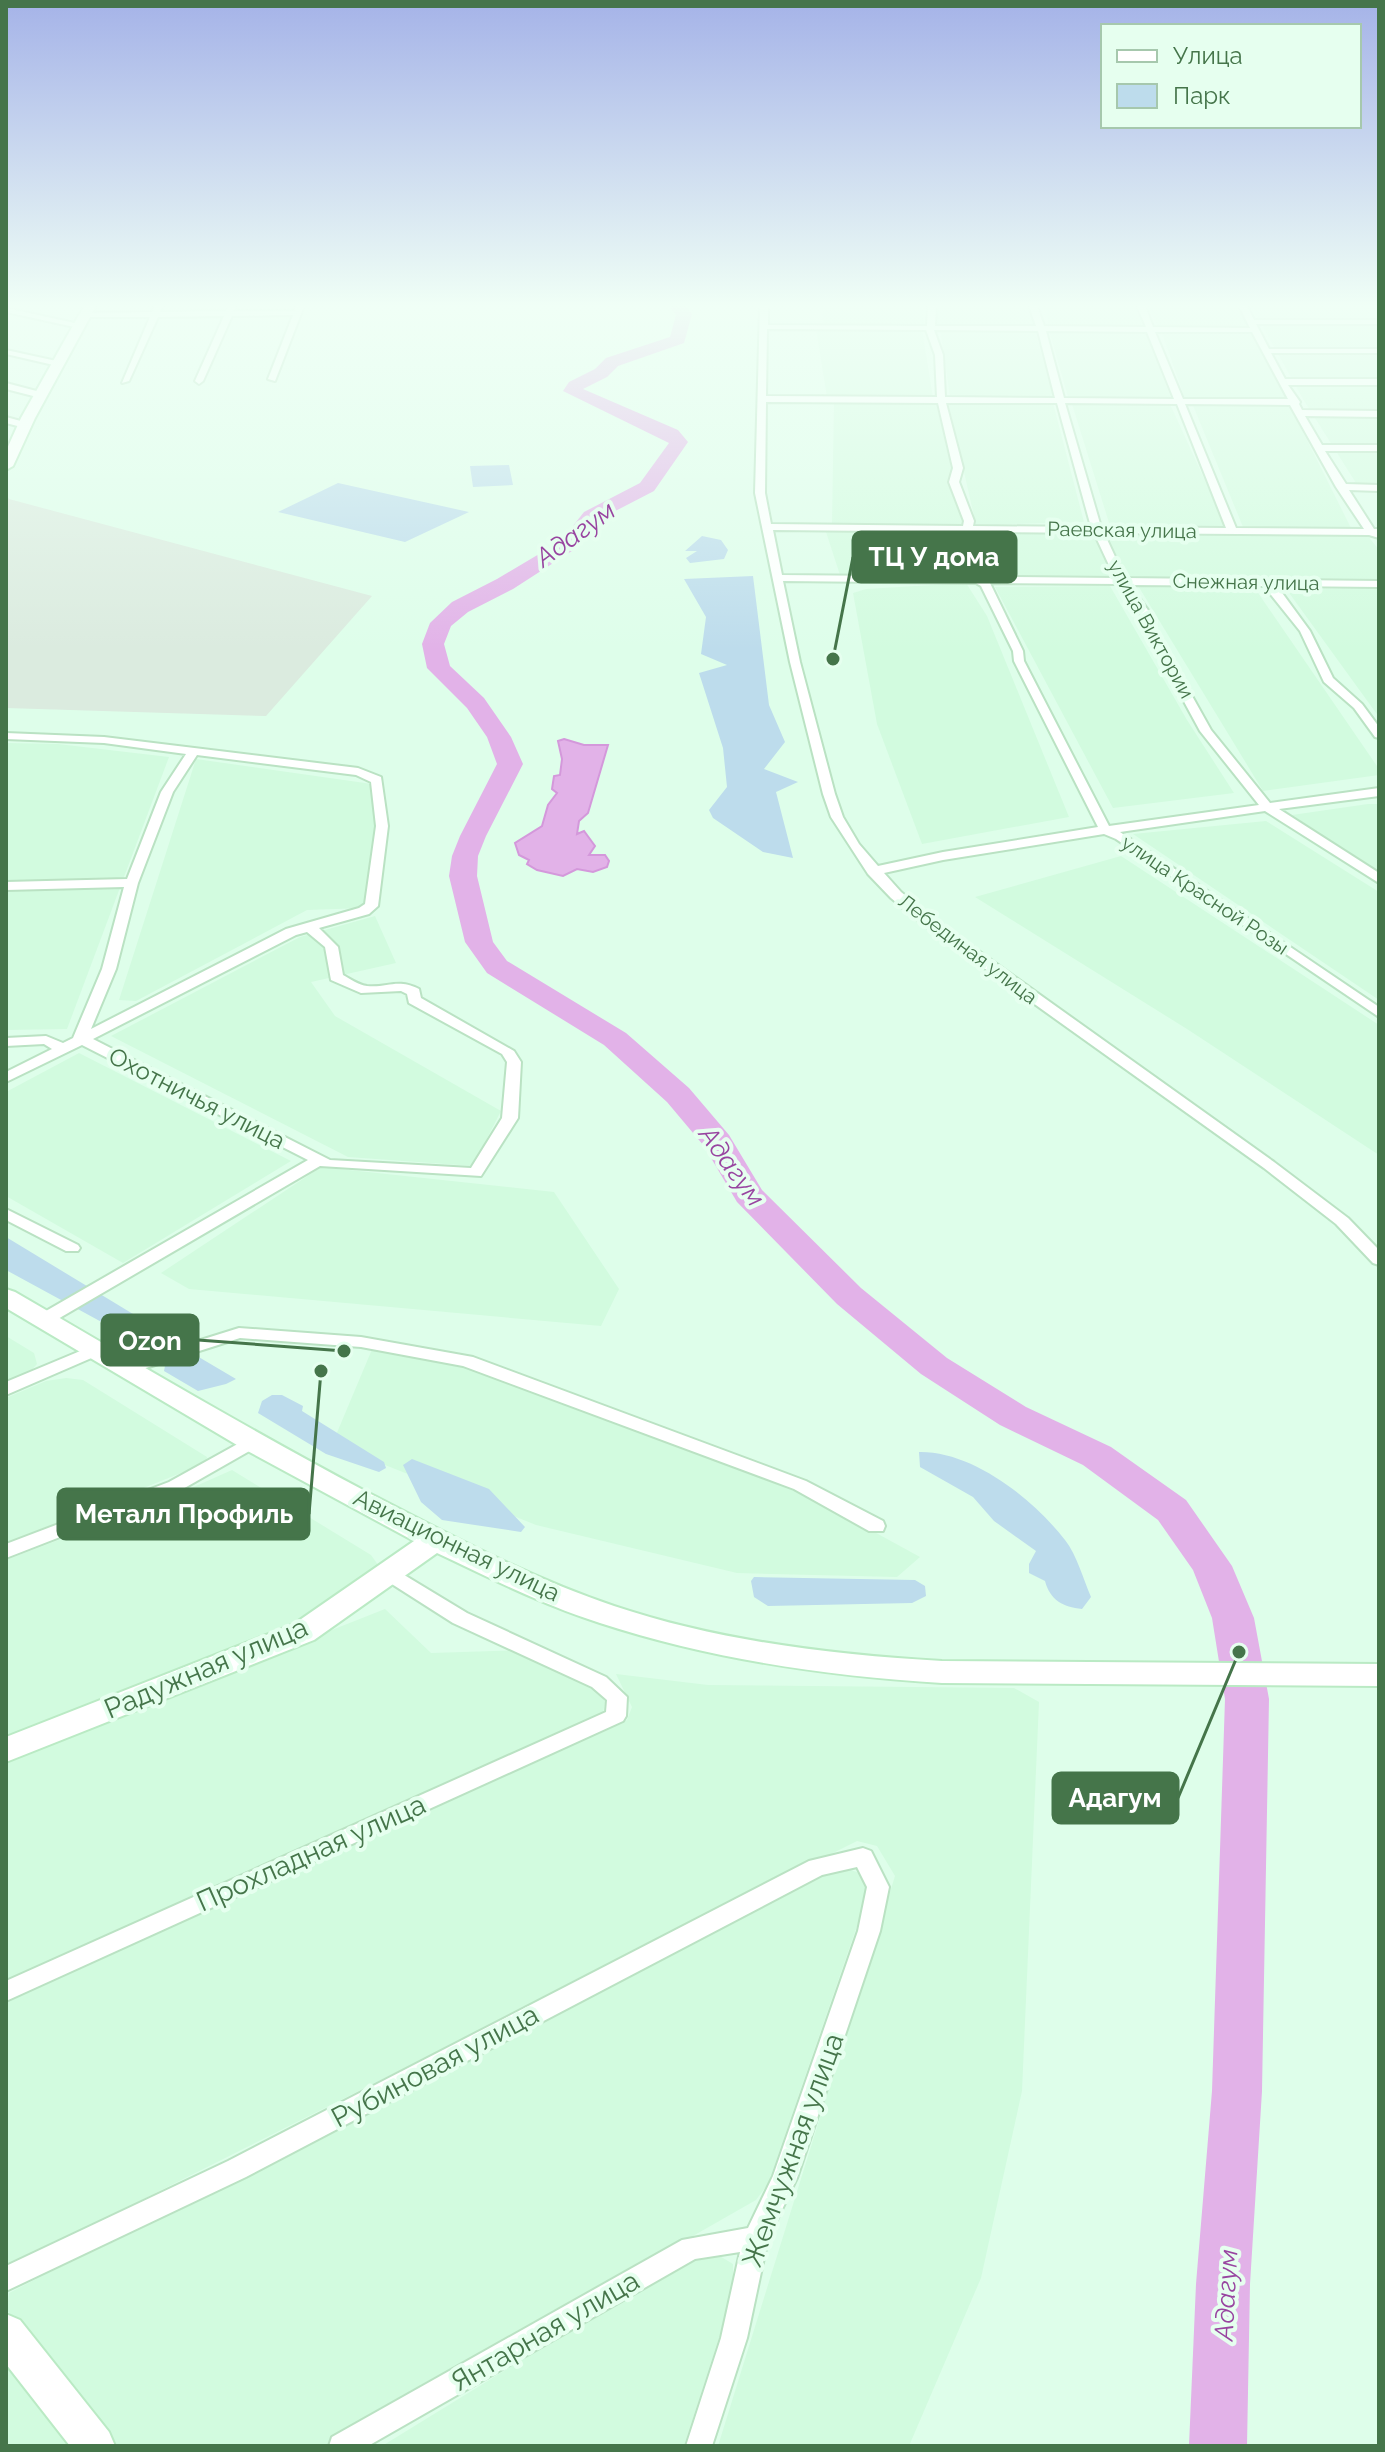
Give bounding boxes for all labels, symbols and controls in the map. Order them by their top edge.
legend [1101,24,1361,128]
text: Улица [1173,41,1243,70]
text: Парк [1173,81,1231,110]
water label: Адагум [528,495,621,574]
street label: Раевская улица [1047,517,1197,543]
callout: ТЦ У дома [853,532,1016,582]
text: ТЦ У дома [869,542,1000,572]
street label: улица Виктории [1103,555,1199,703]
street label: Снежная улица [1172,569,1320,595]
street label: улица Красной Розы [1117,830,1293,960]
street label: Лебединая улица [894,889,1042,1009]
street label: Охотничья улица [104,1041,290,1155]
water label: Адагум [692,1119,771,1212]
callout: Ozon [102,1315,198,1365]
text: Ozon [118,1326,182,1356]
street label: Авиационная улица [349,1482,565,1608]
callout: Металл Профиль [58,1489,309,1539]
text: Металл Профиль [75,1499,293,1529]
street label: Радужная улица [99,1610,313,1726]
callout: Адагум [1053,1773,1178,1823]
text: Адагум [1068,1783,1162,1813]
street label: Прохладная улица [191,1788,431,1918]
street label: Рубиновая улица [326,1998,544,2134]
street label: Жемчужная улица [735,2029,851,2271]
water label: Адагум [1209,2249,1243,2343]
street label: Янтарная улица [445,2264,645,2398]

